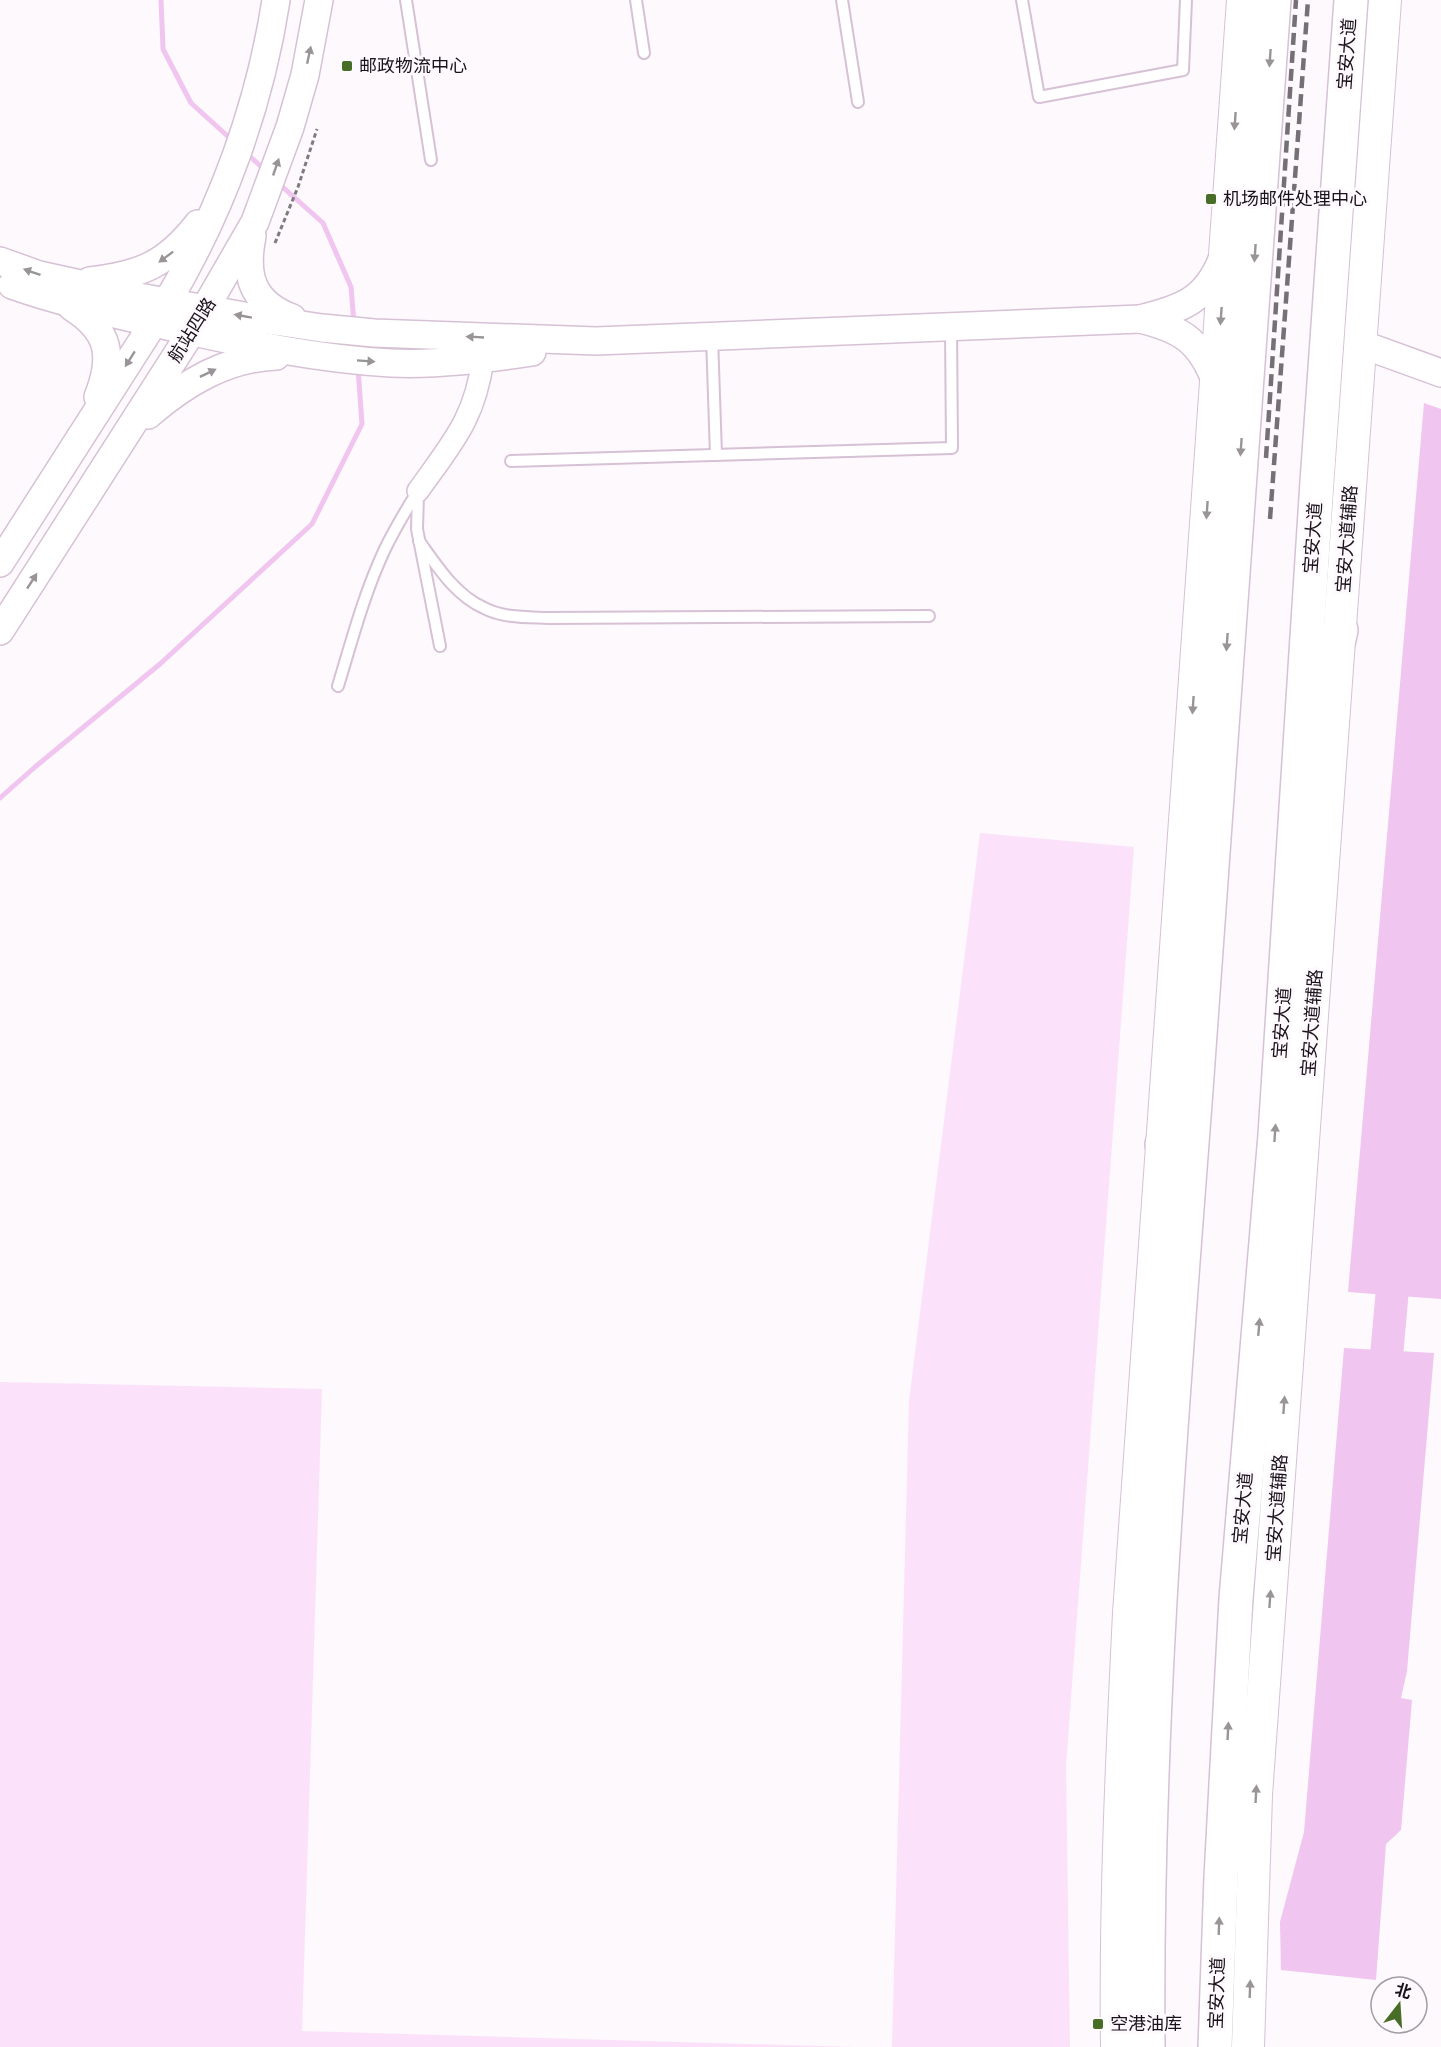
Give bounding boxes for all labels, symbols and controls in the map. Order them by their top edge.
street label: 宝安大道 [1333,17,1360,91]
one-way arrow [305,45,314,64]
one-way arrow [1265,49,1275,68]
place label: 邮政物流中心 [359,54,467,77]
marker: 邮政物流中心 [340,59,354,73]
one-way arrow [1230,112,1239,131]
one-way arrow [271,158,281,176]
place label: 机场邮件处理中心 [1223,187,1367,210]
marker: 机场邮件处理中心 [1204,192,1218,206]
one-way arrow [1251,243,1260,262]
one-way arrow [159,250,174,262]
one-way arrow [23,267,41,277]
street label: 航站四路 [163,293,220,366]
one-way arrow [1216,306,1226,325]
one-way arrow [233,311,252,320]
one-way arrow [465,332,484,342]
one-way arrow [125,351,136,367]
one-way arrow [356,356,375,366]
one-way arrow [199,369,216,378]
one-way arrow [1236,438,1246,457]
street label: 宝安大道辅路 [1331,484,1362,594]
one-way arrow [1202,501,1212,520]
street label: 宝安大道 [1299,501,1326,575]
one-way arrow [26,573,37,590]
one-way arrow [1222,632,1232,651]
one-way arrow [1188,695,1198,714]
street label: 宝安大道辅路 [1296,968,1327,1078]
street label: 宝安大道 [1268,986,1295,1060]
one-way arrow [1270,1123,1279,1142]
one-way arrow [1254,1317,1263,1336]
one-way arrow [1280,1395,1289,1414]
street label: 宝安大道辅路 [1261,1453,1292,1563]
street label: 宝安大道 [1228,1471,1257,1545]
one-way arrow [1265,1590,1275,1609]
one-way arrow [1223,1721,1232,1740]
one-way arrow [1251,1784,1260,1803]
one-way arrow [1214,1916,1224,1935]
street label: 宝安大道 [1204,1957,1229,2029]
north arrow [1369,1975,1429,2035]
one-way arrow [1245,1979,1254,1998]
text: 北 [1393,1979,1414,2004]
place label: 空港油库 [1110,2012,1182,2035]
marker: 空港油库 [1091,2017,1105,2031]

